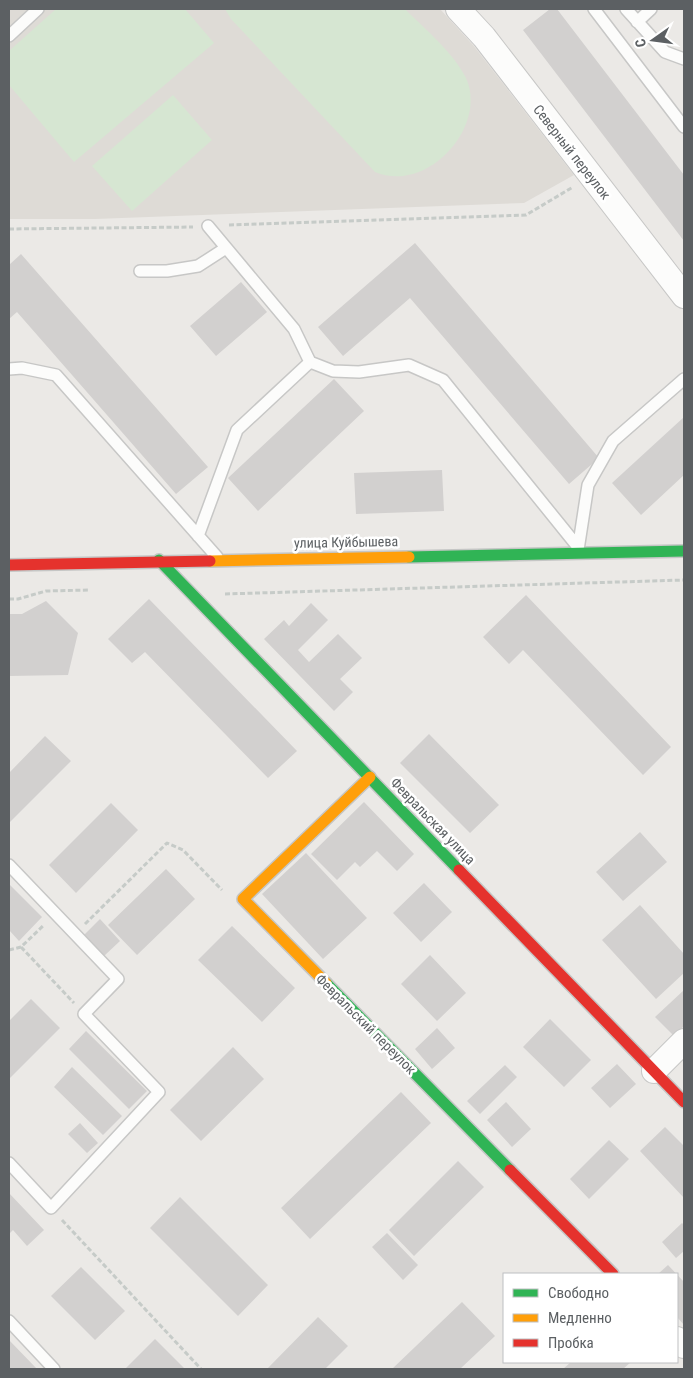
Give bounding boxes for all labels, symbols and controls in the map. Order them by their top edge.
north arrow [628,15,678,65]
text: С [632,37,649,49]
street label: Северный переулок [530,102,614,203]
street label: улица Куйбышева [294,533,398,551]
street label: Февральская улица [388,774,478,868]
street label: Февральский переулок [313,971,419,1077]
legend [503,1273,678,1363]
text: Свободно [548,1284,609,1302]
text: Медленно [548,1309,612,1327]
text: Пробка [548,1334,594,1352]

